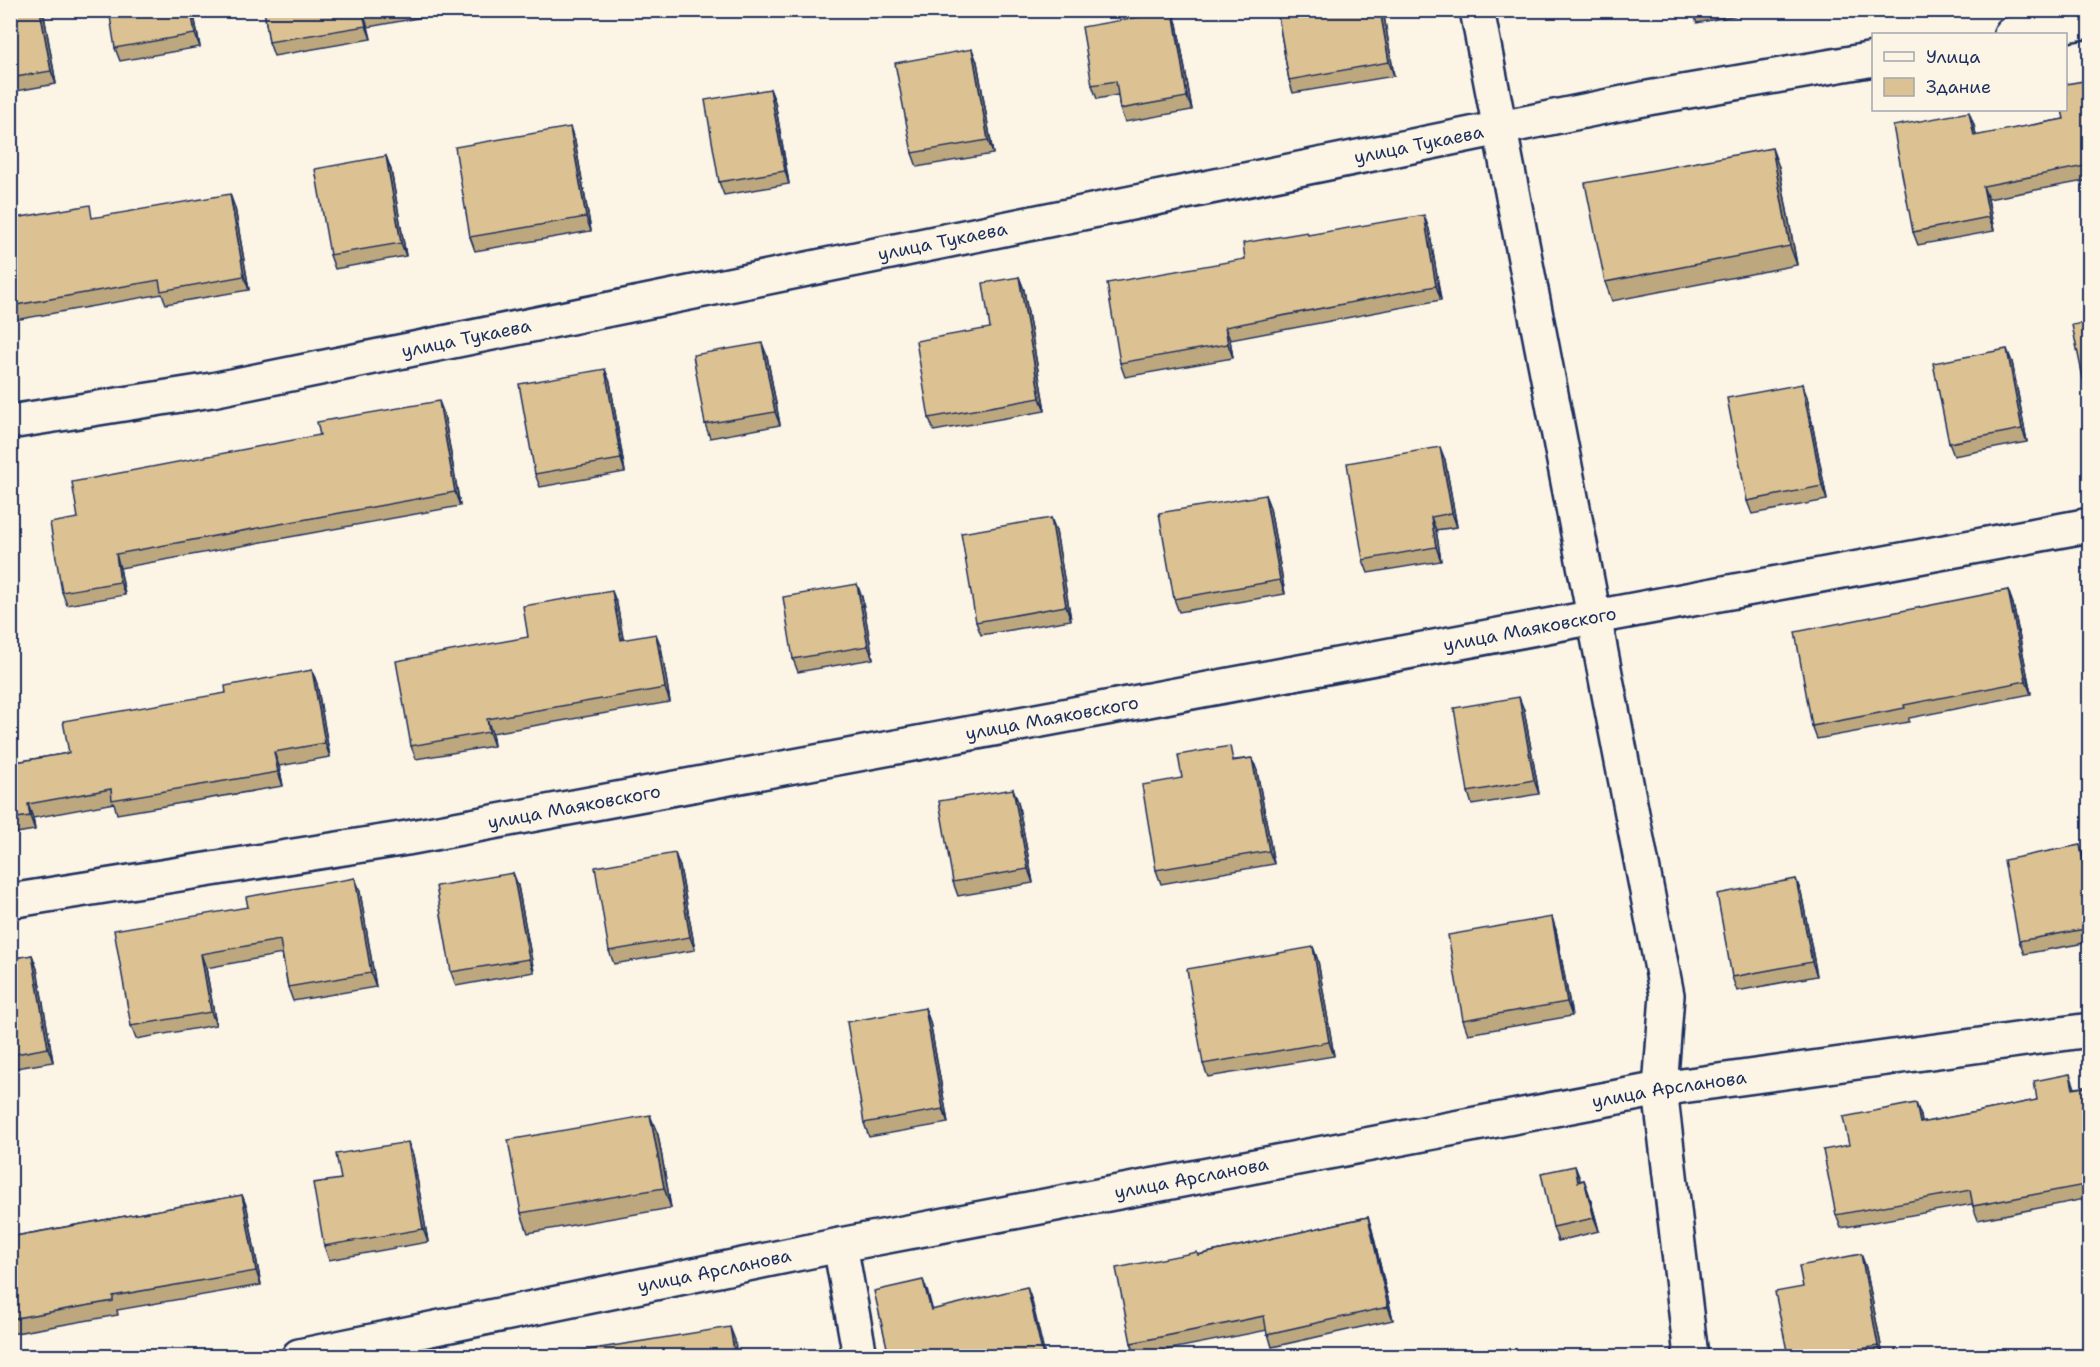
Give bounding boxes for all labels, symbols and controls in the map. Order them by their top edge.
legend [1872,33,2067,111]
text: Улица [1926,45,1980,69]
text: Здание [1926,75,1991,99]
street label: улица Тукаева [1352,120,1486,169]
street label: улица Тукаева [876,217,1009,266]
street label: улица Тукаева [399,313,533,363]
street label: улица Маяковского [1441,601,1618,657]
street label: улица Маяковского [963,690,1141,746]
street label: улица Маяковского [486,779,663,835]
street label: улица Арсланова [1590,1065,1748,1114]
street label: улица Арсланова [1112,1152,1270,1205]
street label: улица Арсланова [635,1243,793,1298]

